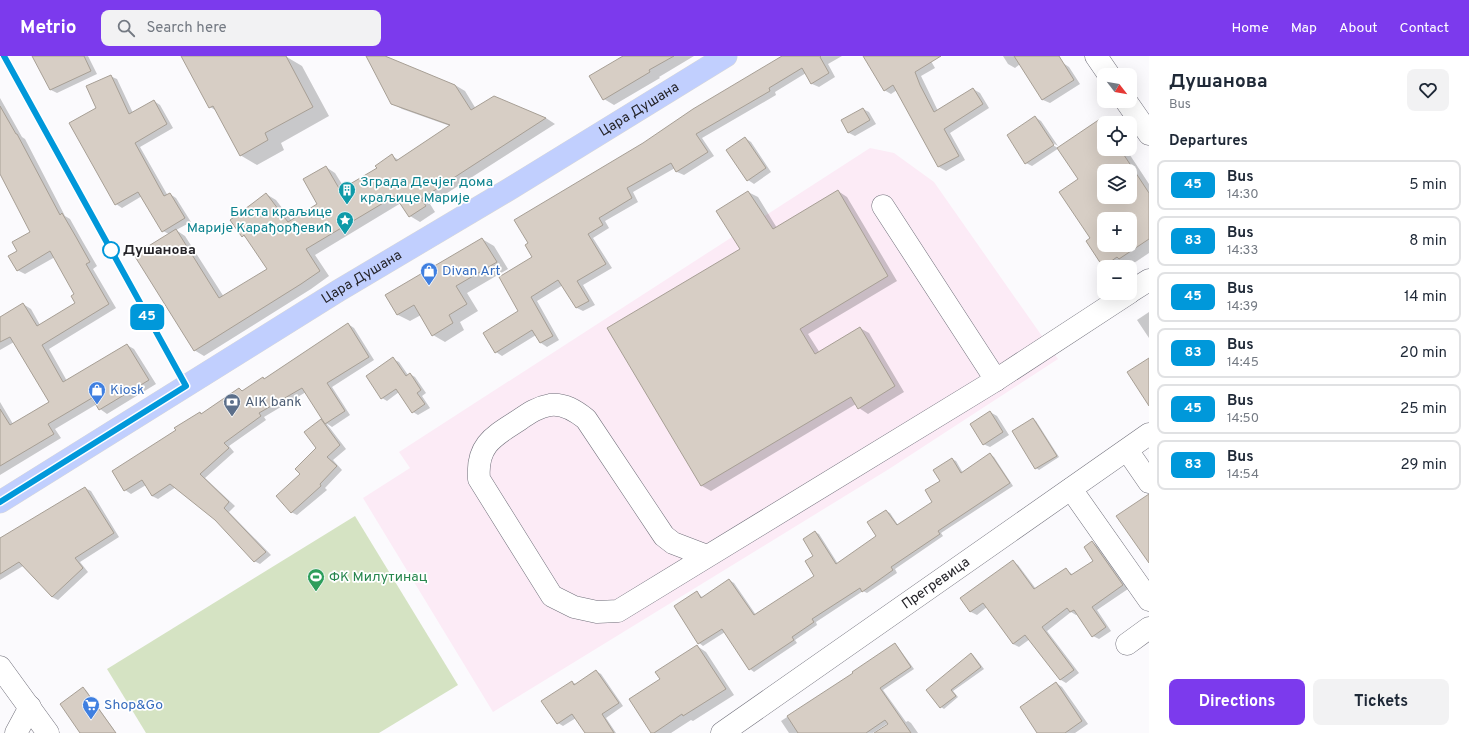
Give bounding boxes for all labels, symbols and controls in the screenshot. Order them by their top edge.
search box [101,10,381,46]
text: Metrio [20,16,77,40]
icon: search [115,17,137,39]
text: Search here [147,19,227,38]
text: Home [1232,20,1269,37]
text: Map [1291,20,1317,37]
text: About [1339,20,1378,37]
text: Contact [1400,20,1449,37]
north arrow [1097,68,1137,108]
map controls [1097,68,1137,300]
button: heart [1407,69,1449,111]
text: Душанова [1169,70,1268,94]
street label: Цара Душана [596,78,682,140]
text: Bus [1169,97,1191,113]
button: locate [1097,116,1137,156]
text: Departures [1169,132,1248,151]
button: layers [1097,164,1137,204]
text: Bus [1227,168,1254,187]
place label: Зграда Дечјег дома краљице Марије [360,174,493,207]
text: 45 [1184,176,1202,193]
text: 5 min [1409,176,1447,195]
building icon: Зграда Дечјег дома краљице Марије [337,180,357,205]
text: 14:30 [1227,187,1259,203]
place label: Биста краљице Марије Карађорђевић [187,204,332,237]
place icon: Биста краљице Марије Карађорђевић [335,210,355,235]
button: + [1097,212,1137,252]
text: Bus [1227,224,1254,243]
text: 83 [1184,232,1202,249]
text: 8 min [1409,232,1447,251]
marker: Душанова [102,241,120,259]
place label: Душанова [123,242,196,259]
text: 14:33 [1227,243,1258,259]
street label: Цара Душана [318,246,405,308]
button: − [1097,260,1137,300]
shop icon: Divan Art [419,261,439,286]
place label: Divan Art [442,263,501,280]
text: Bus [1227,280,1254,299]
text: 45 [1184,288,1202,305]
text: 14 min [1404,288,1447,307]
text: 14:39 [1227,299,1258,315]
line badge: 45 [129,304,165,330]
text: 45 [138,308,156,325]
text: Bus [1227,336,1254,355]
text: 83 [1184,344,1202,361]
text: 20 min [1400,344,1447,363]
text: 14:45 [1227,355,1259,371]
shop icon: Kiosk [87,380,107,405]
place label: Kiosk [110,382,144,399]
bank icon: AIK bank [222,392,242,417]
text: Bus [1227,392,1254,411]
place label: AIK bank [245,394,302,411]
text: 45 [1184,400,1202,417]
text: 25 min [1400,400,1447,419]
text: 14:50 [1227,411,1259,427]
text: Bus [1227,448,1254,467]
text: 83 [1184,456,1202,473]
text: 29 min [1400,456,1447,475]
text: 14:54 [1227,467,1259,483]
street label: Прегревица [898,554,973,613]
sports icon: ФК Милутинац [306,567,326,592]
place label: ФК Милутинац [329,569,428,586]
button: Directions [1169,679,1305,725]
button: Tickets [1313,679,1449,725]
supermarket icon: Shop&Go [81,695,101,720]
place label: Shop&Go [104,697,163,714]

